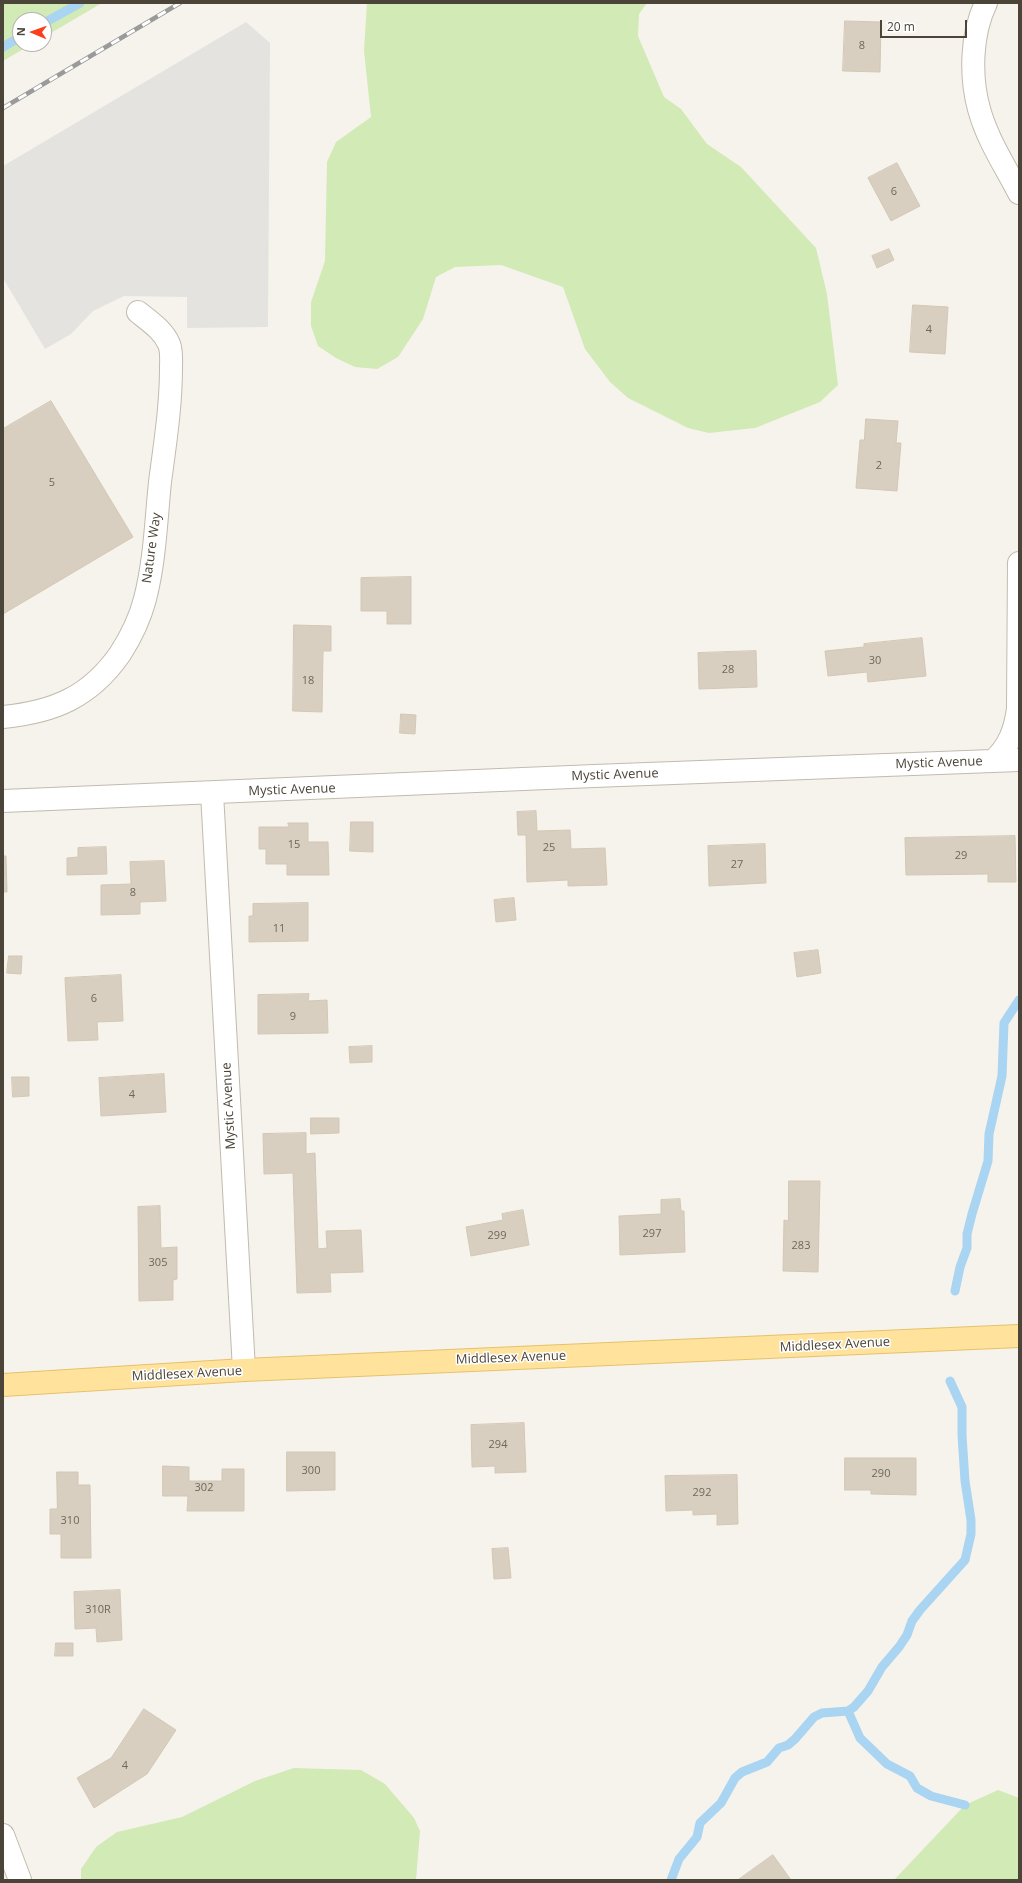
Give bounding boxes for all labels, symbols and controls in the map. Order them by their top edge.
north arrow [12,12,52,52]
scale bar [882,12,969,38]
text: 20 m [887,18,915,35]
text: N [13,27,28,36]
house number: 8 [859,39,865,53]
house number: 6 [891,185,897,199]
house number: 4 [926,323,932,337]
house number: 2 [876,459,882,473]
house number: 5 [49,476,55,490]
street label: Nature Way [139,512,165,584]
house number: 30 [869,654,881,668]
house number: 28 [722,663,734,677]
house number: 18 [302,674,314,688]
street label: Mystic Avenue [895,754,983,772]
street label: Mystic Avenue [571,766,659,784]
street label: Mystic Avenue [248,781,336,799]
house number: 15 [288,838,300,852]
house number: 25 [543,841,555,855]
house number: 29 [955,849,967,863]
house number: 27 [731,858,743,872]
house number: 8 [130,886,136,900]
house number: 11 [273,922,285,936]
house number: 6 [91,992,97,1006]
house number: 9 [290,1010,296,1024]
street label: Mystic Avenue [219,1062,239,1150]
house number: 4 [129,1088,135,1102]
house number: 297 [643,1227,661,1241]
house number: 299 [488,1229,506,1243]
house number: 283 [792,1239,810,1253]
house number: 305 [149,1256,167,1270]
street label: Middlesex Avenue [779,1334,891,1356]
street label: Middlesex Avenue [456,1348,566,1368]
street label: Middlesex Avenue [131,1363,243,1385]
house number: 294 [489,1438,507,1452]
house number: 300 [302,1464,320,1478]
house number: 290 [872,1467,890,1481]
house number: 302 [195,1481,213,1495]
house number: 292 [693,1486,711,1500]
house number: 310 [61,1514,79,1528]
house number: 310R [85,1603,111,1617]
house number: 4 [122,1759,128,1773]

